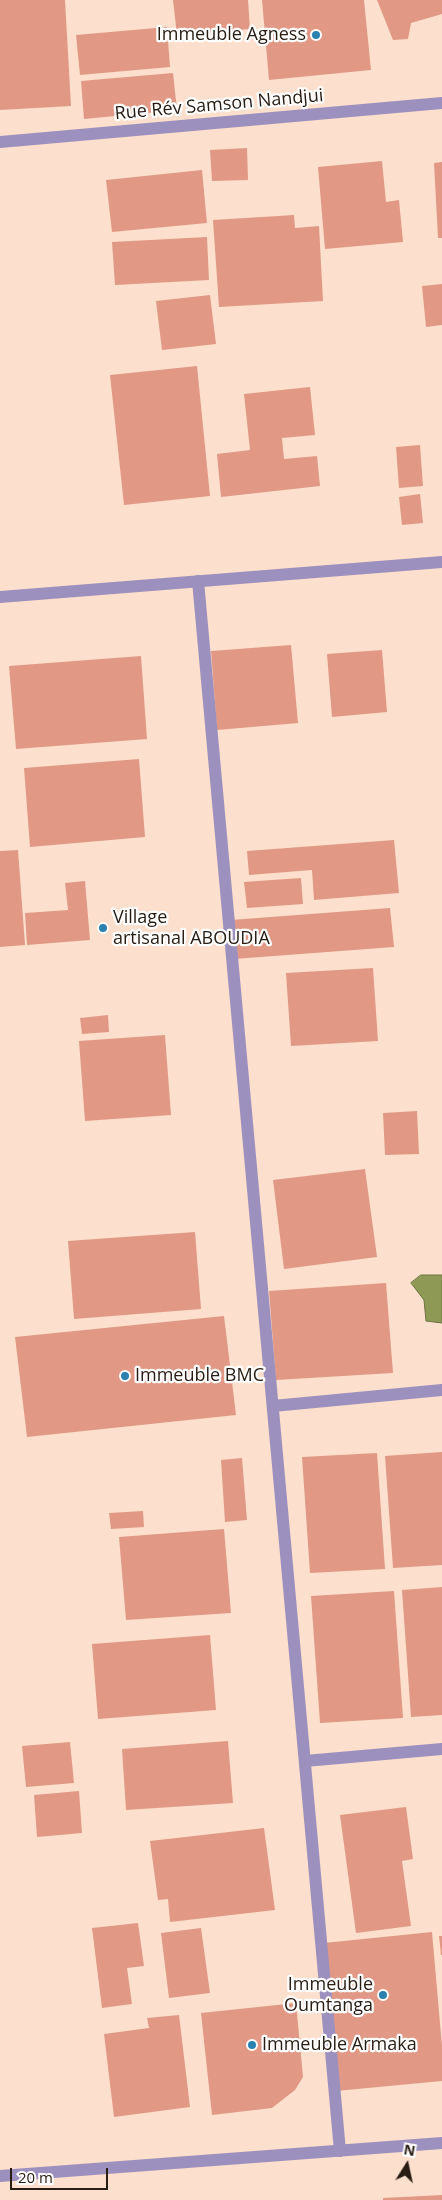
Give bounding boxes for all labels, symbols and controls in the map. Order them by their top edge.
place label: Immeuble Agness [157,24,306,46]
marker: Immeuble Agness [310,29,322,41]
street label: Rue Rév Samson Nandjui [114,85,324,125]
place label: Village artisanal ABOUDIA [113,907,270,950]
marker: Village artisanal ABOUDIA [97,922,109,934]
place label: Immeuble BMC [135,1365,264,1387]
marker: Immeuble BMC [119,1370,131,1382]
place label: Immeuble Oumtanga [284,1974,373,2016]
marker: Immeuble Oumtanga [377,1989,389,2001]
place label: Immeuble Armaka [262,2034,417,2056]
marker: Immeuble Armaka [246,2039,258,2051]
text: N [402,2139,417,2160]
north arrow [382,2140,432,2190]
scale bar [12,2158,110,2190]
text: 20 m [18,2167,53,2187]

